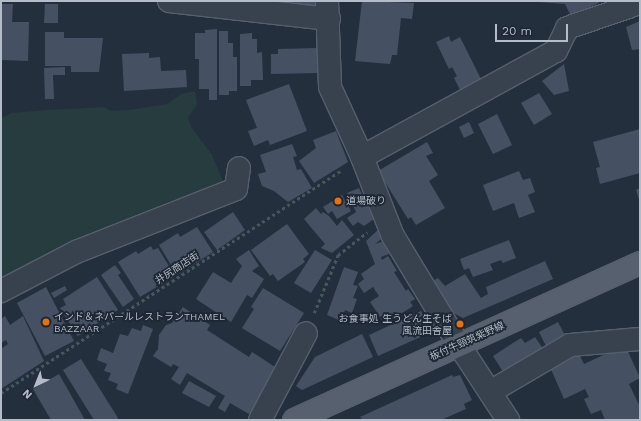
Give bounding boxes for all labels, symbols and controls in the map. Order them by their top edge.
scale bar [497,16,570,42]
text: 20 m [502,24,532,38]
place label: 道場破り [346,195,386,207]
marker: 道場破り [333,196,343,206]
street label: 井尻商店街 [153,249,201,287]
place label: インド＆ネパールレストランTHAMEL BAZZAAR [54,310,225,334]
place label: お食事処 生うどん生そば 風流田舎屋 [339,312,452,336]
marker: インド＆ネパールレストランTHAMEL BAZZAAR [41,317,51,327]
street label: 板付牛頸筑紫野線 [428,319,506,363]
marker: お食事処 生うどん生そば 風流田舎屋 [455,319,465,329]
north arrow [16,365,56,405]
text: N [20,387,35,402]

